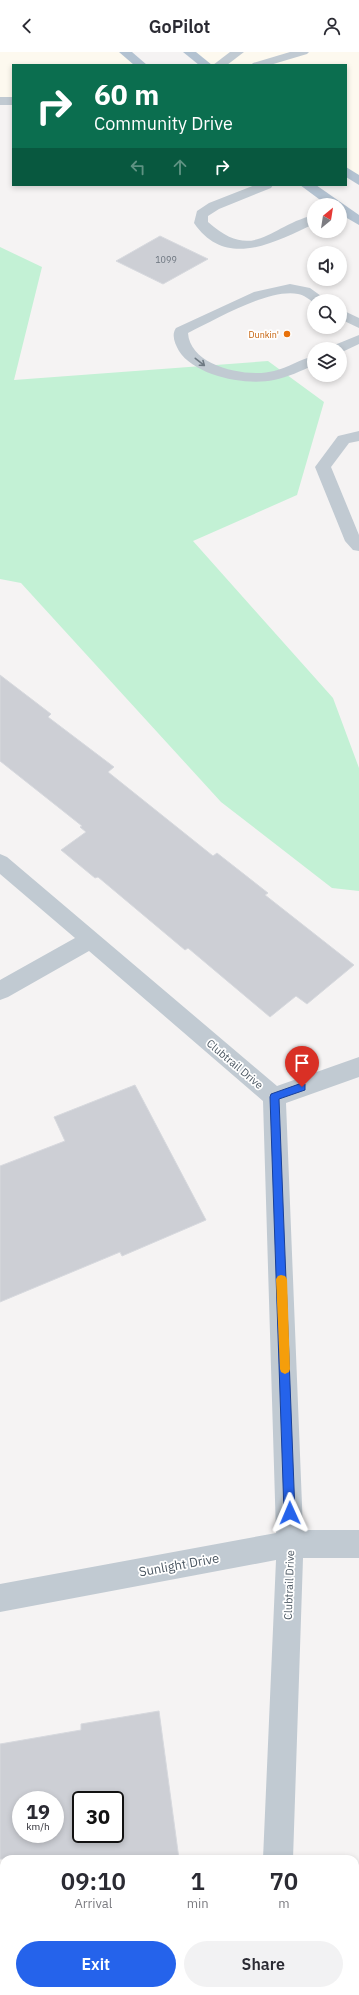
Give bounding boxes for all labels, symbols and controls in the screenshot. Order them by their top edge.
icon: back [16,15,38,37]
text: GoPilot [149,15,210,38]
icon: person [321,15,343,37]
text: 60 m [94,76,159,113]
icon: right [28,80,80,132]
text: Community Drive [94,112,233,135]
icon: left [127,156,149,178]
icon: ahead [169,156,191,178]
icon: right [211,156,233,178]
north arrow [307,198,347,238]
map controls [307,198,347,382]
button: sound [307,246,347,286]
house number: 1099 [155,254,177,265]
button: search [307,294,347,334]
place label: Dunkin' [249,329,279,340]
marker: Dunkin' [282,329,292,339]
button: layers [307,342,347,382]
one-way arrow [194,358,205,367]
street label: Clubtrail Drive [204,1036,266,1092]
pin [285,1046,319,1087]
icon: arrive [291,1052,313,1074]
position arrow [269,1492,311,1534]
street label: Sunlight Drive [138,1550,220,1580]
street label: Clubtrail Drive [281,1550,297,1620]
speed limit sign: 30 [72,1791,124,1843]
text: 19 [26,1798,50,1825]
text: km/h [26,1820,50,1833]
text: 09:10 [61,1865,126,1897]
text: 1 [191,1865,205,1897]
text: 70 [269,1865,298,1897]
text: Arrival [74,1895,112,1912]
text: min [187,1895,209,1912]
text: m [278,1895,290,1912]
button: Exit [16,1941,176,1987]
button: Share [184,1941,343,1987]

